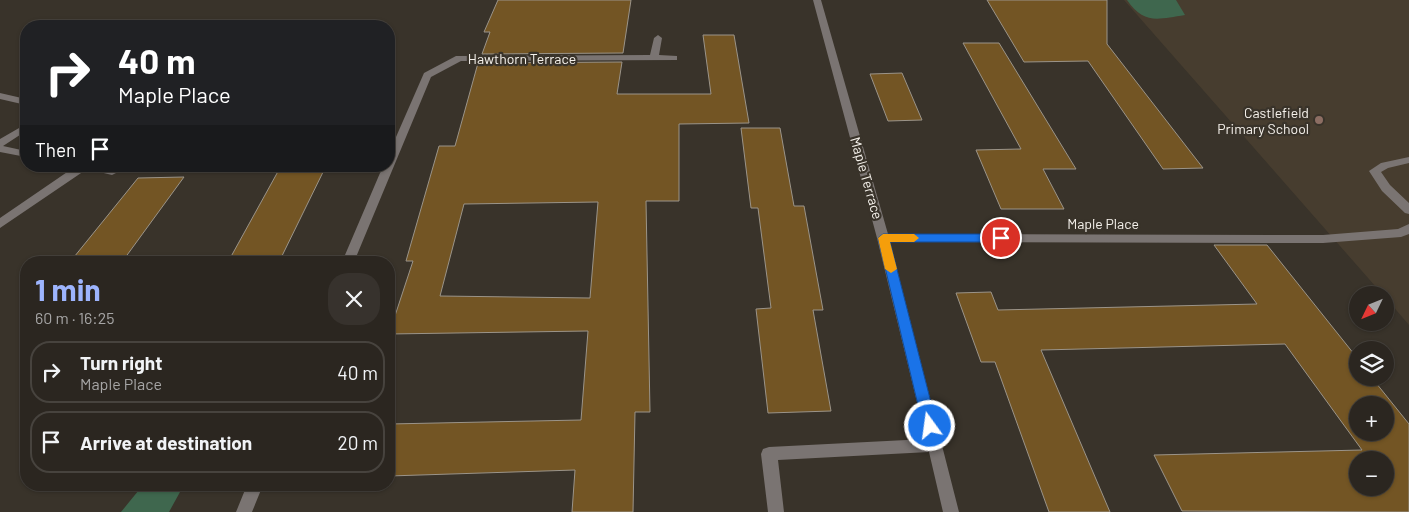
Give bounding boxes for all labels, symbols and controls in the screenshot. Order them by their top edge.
text: 40 m [118,39,195,81]
icon: right [35,40,100,105]
street label: Hawthorn Terrace [468,50,576,67]
text: Maple Place [118,81,231,107]
place label: Castlefield Primary School [1217,104,1309,137]
marker: Castlefield Primary School [1313,114,1325,126]
icon: arrive [86,135,114,163]
street label: Maple Terrace [847,135,887,221]
text: Then [35,138,76,161]
street label: Maple Place [1067,215,1139,232]
pin [980,217,1022,259]
icon: arrive [987,224,1015,252]
text: 1 min [35,271,101,307]
button: close [328,273,380,325]
north arrow [1349,286,1394,331]
map controls [1349,286,1394,496]
text: 60 m · 16:25 [35,308,115,327]
button: layers [1349,341,1394,386]
text: Turn right [80,351,162,374]
icon: right [37,358,65,386]
text: 40 m [337,361,378,384]
text: Maple Place [80,374,162,393]
button: + [1349,396,1394,441]
position arrow [903,399,955,451]
icon: arrive [37,428,65,456]
text: Arrive at destination [80,431,252,454]
text: 20 m [338,431,378,454]
button: − [1349,451,1394,496]

